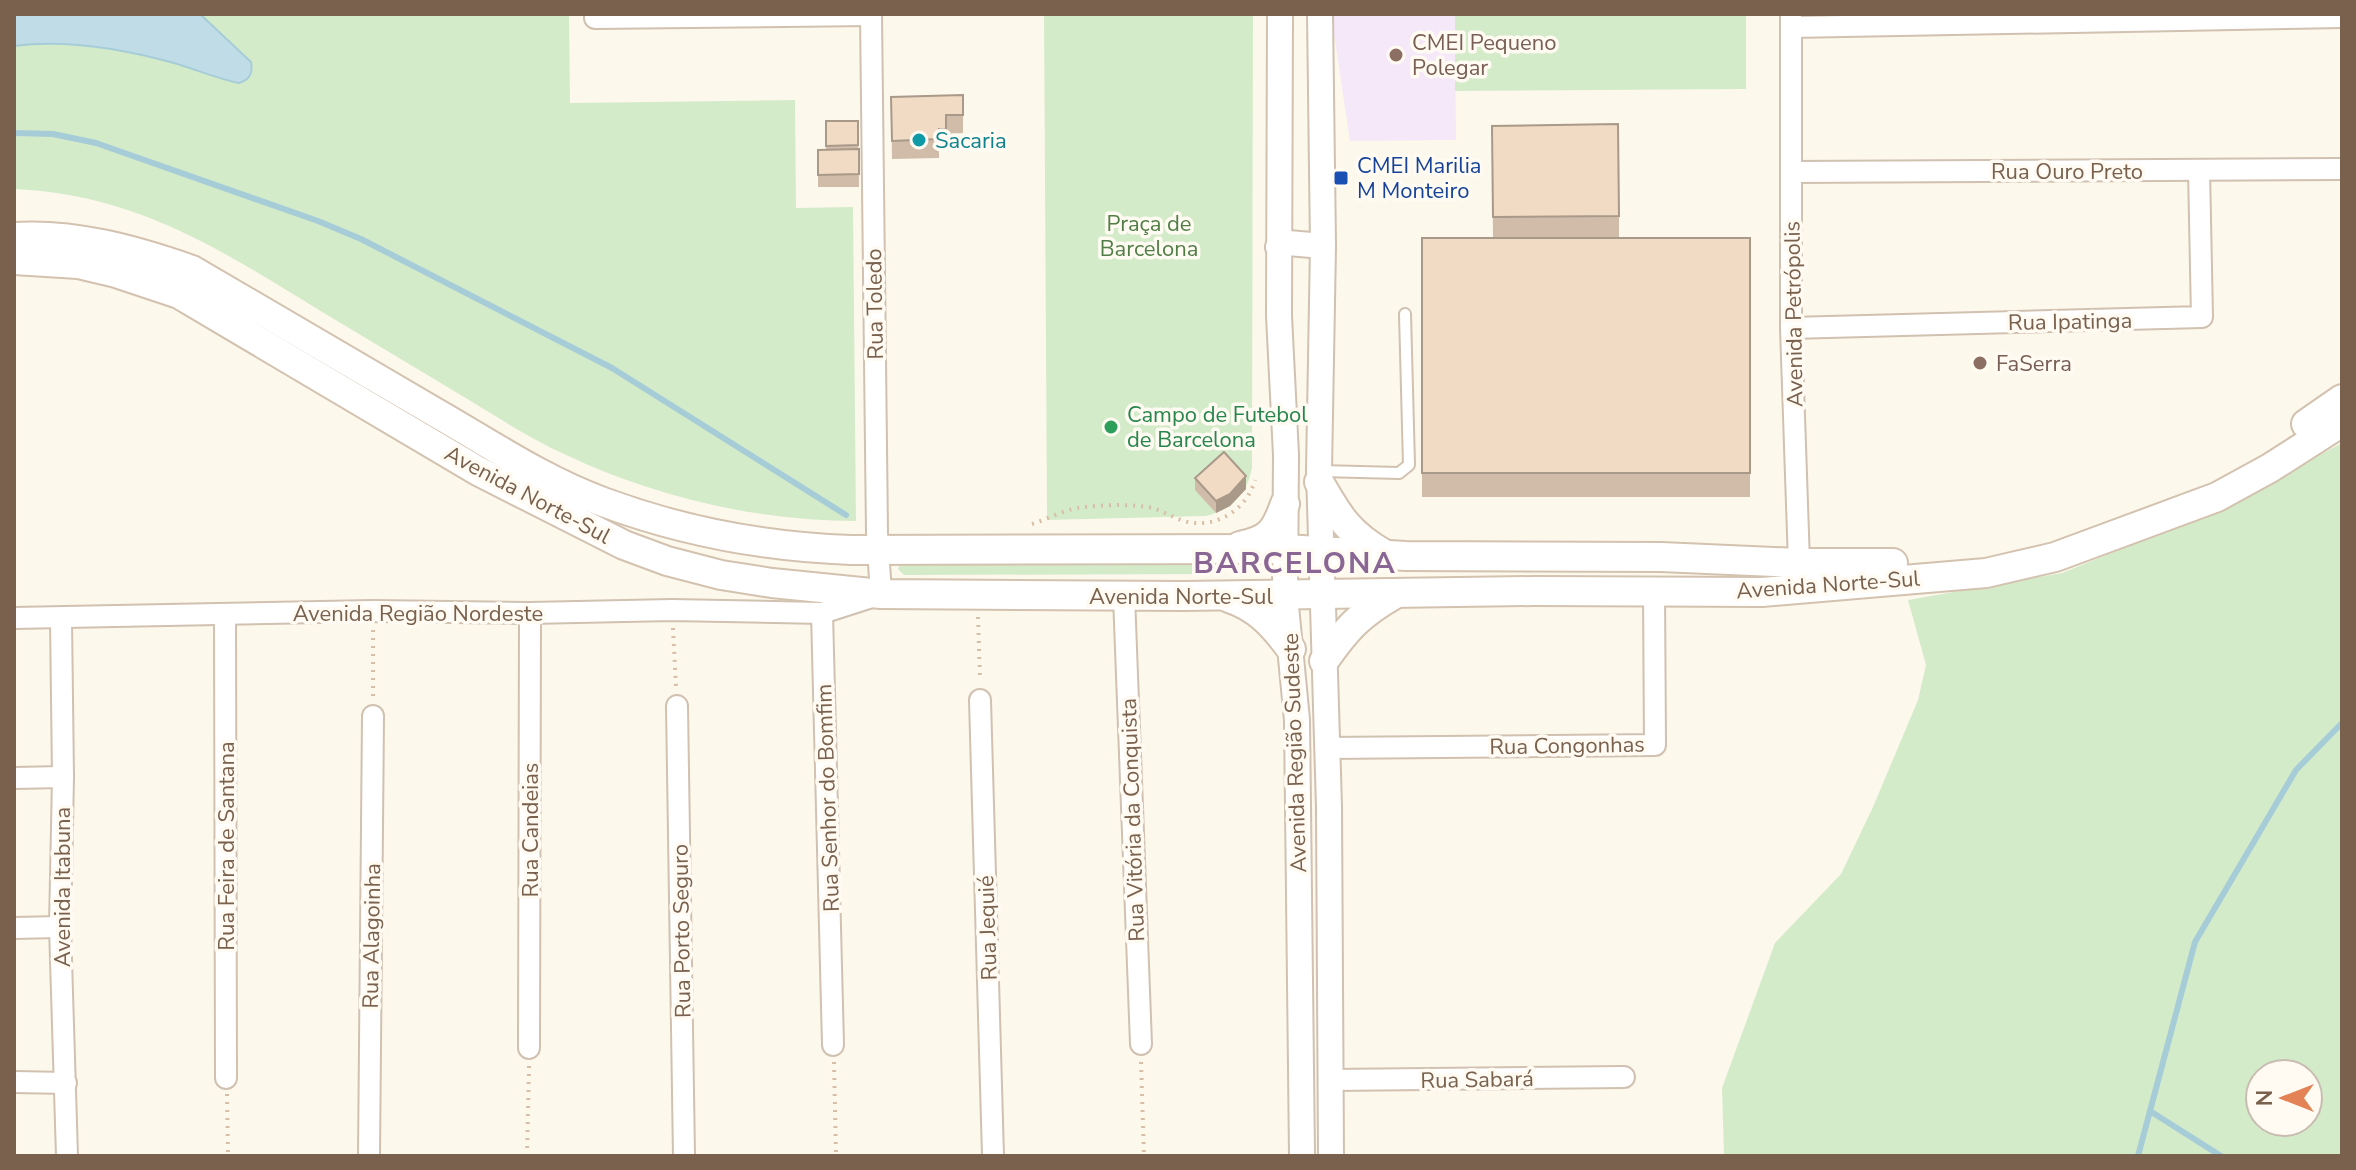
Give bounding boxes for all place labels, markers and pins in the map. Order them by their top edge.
place label: CMEI Pequeno Polegar [1412,28,1556,83]
marker: CMEI Pequeno Polegar [1387,46,1405,64]
place label: Sacaria [935,126,1007,156]
marker: Sacaria [910,131,928,149]
place label: CMEI Marilia M Monteiro [1357,151,1481,206]
marker: CMEI Marilia M Monteiro [1332,169,1350,187]
place label: FaSerra [1996,349,2072,379]
marker: FaSerra [1971,354,1989,372]
place label: Campo de Futebol de Barcelona [1127,400,1308,455]
marker: Campo de Futebol de Barcelona [1102,418,1120,436]

